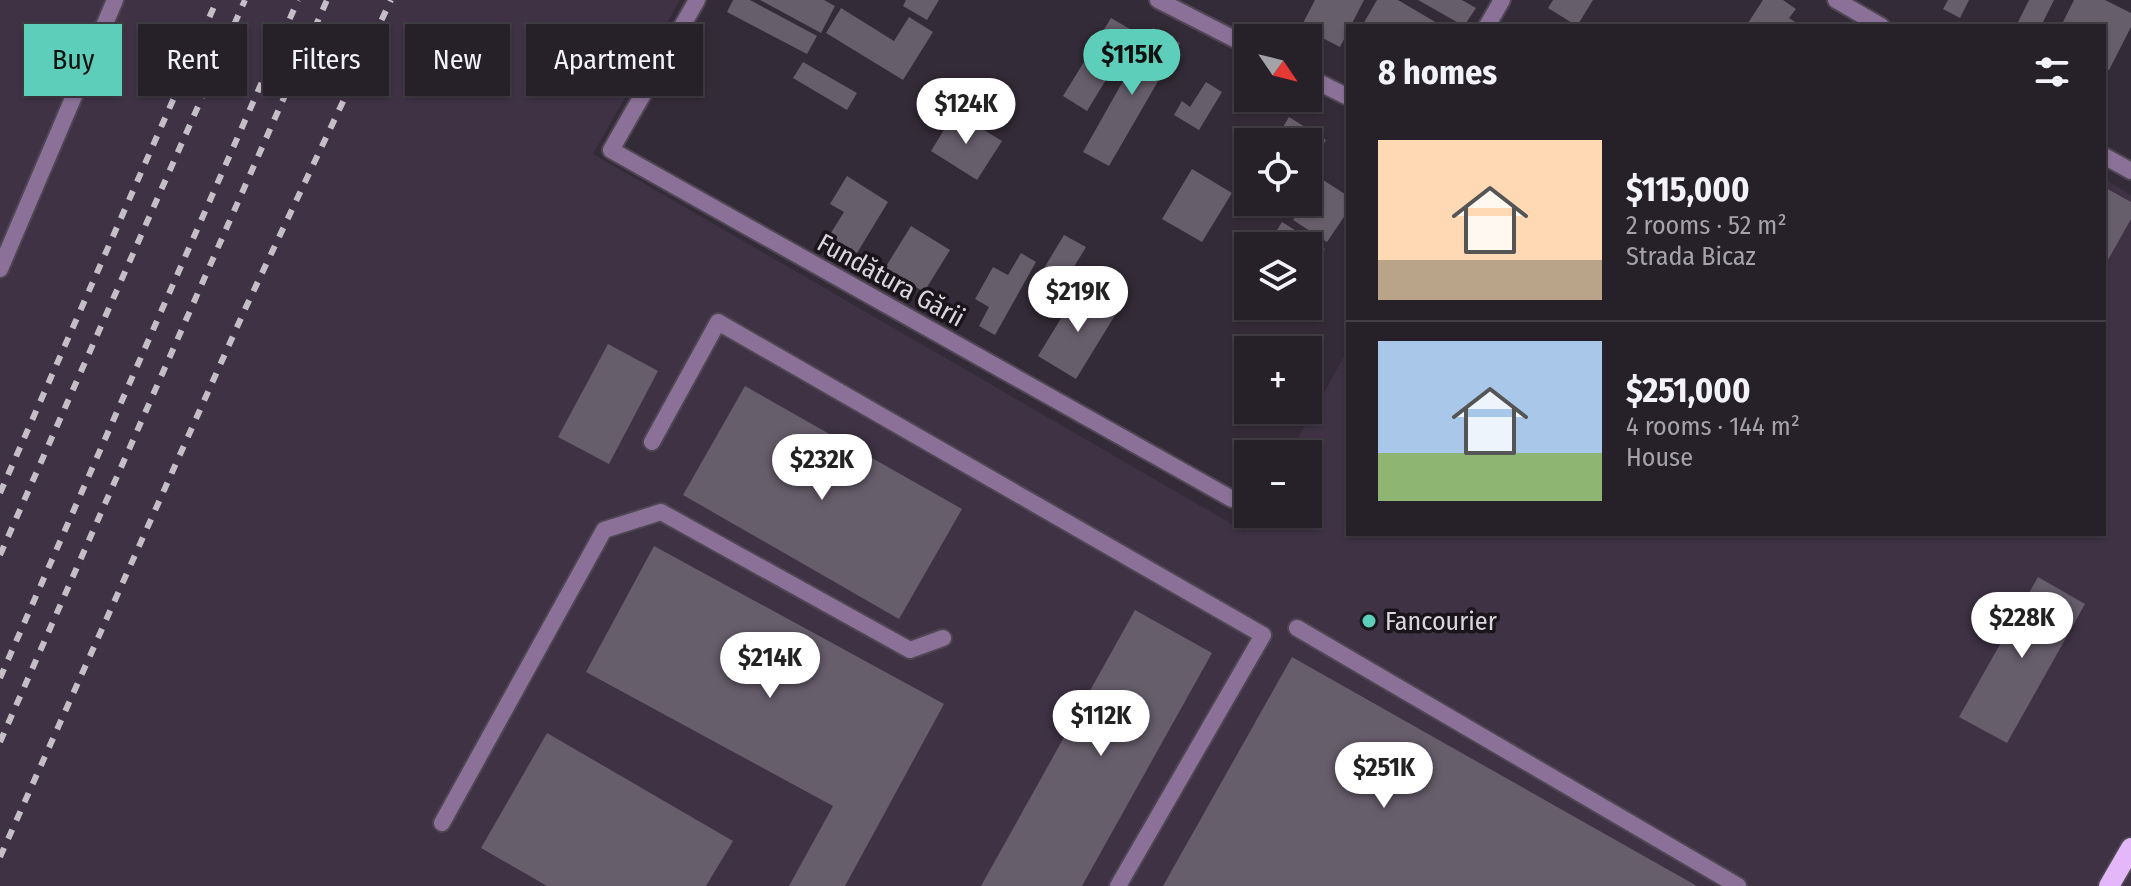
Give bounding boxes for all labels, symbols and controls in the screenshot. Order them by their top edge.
chip: Buy [24,24,122,96]
chip: Rent [138,24,247,96]
chip: Filters [263,24,389,96]
chip: New [405,24,510,96]
chip: Apartment [526,24,703,96]
north arrow [1234,24,1322,112]
map controls [1234,24,1322,528]
pin: $115K [1076,29,1188,97]
text: $115K [1101,39,1163,70]
icon: filters [2030,50,2074,94]
text: 8 homes [1378,52,1497,93]
pin: $124K [910,78,1022,146]
text: $124K [935,88,998,119]
button: locate [1234,128,1322,216]
text: $115,000 [1626,169,1749,210]
icon: home [1442,172,1538,268]
text: 2 rooms · 52 m² [1626,210,1787,241]
street label: Fundătura Gării [812,227,970,334]
button: layers [1234,232,1322,320]
text: Strada Bicaz [1626,241,1756,272]
pin: $219K [1022,266,1134,334]
text: $219K [1046,276,1110,307]
button: + [1234,336,1322,424]
text: $251,000 [1626,370,1750,411]
icon: home [1442,373,1538,469]
text: 4 rooms · 144 m² [1626,411,1800,442]
pin: $232K [766,434,878,502]
button: − [1234,440,1322,528]
text: House [1626,442,1693,473]
text: $232K [790,444,854,475]
pin: $228K [1966,592,2078,660]
text: $228K [1989,602,2055,633]
place label: Fancourier [1385,606,1497,637]
marker: Fancourier [1360,612,1378,630]
pin: $214K [714,632,826,700]
text: $214K [738,642,802,673]
pin: $112K [1045,690,1157,758]
text: $112K [1071,700,1131,731]
pin: $251K [1328,742,1440,810]
text: $251K [1353,752,1415,783]

